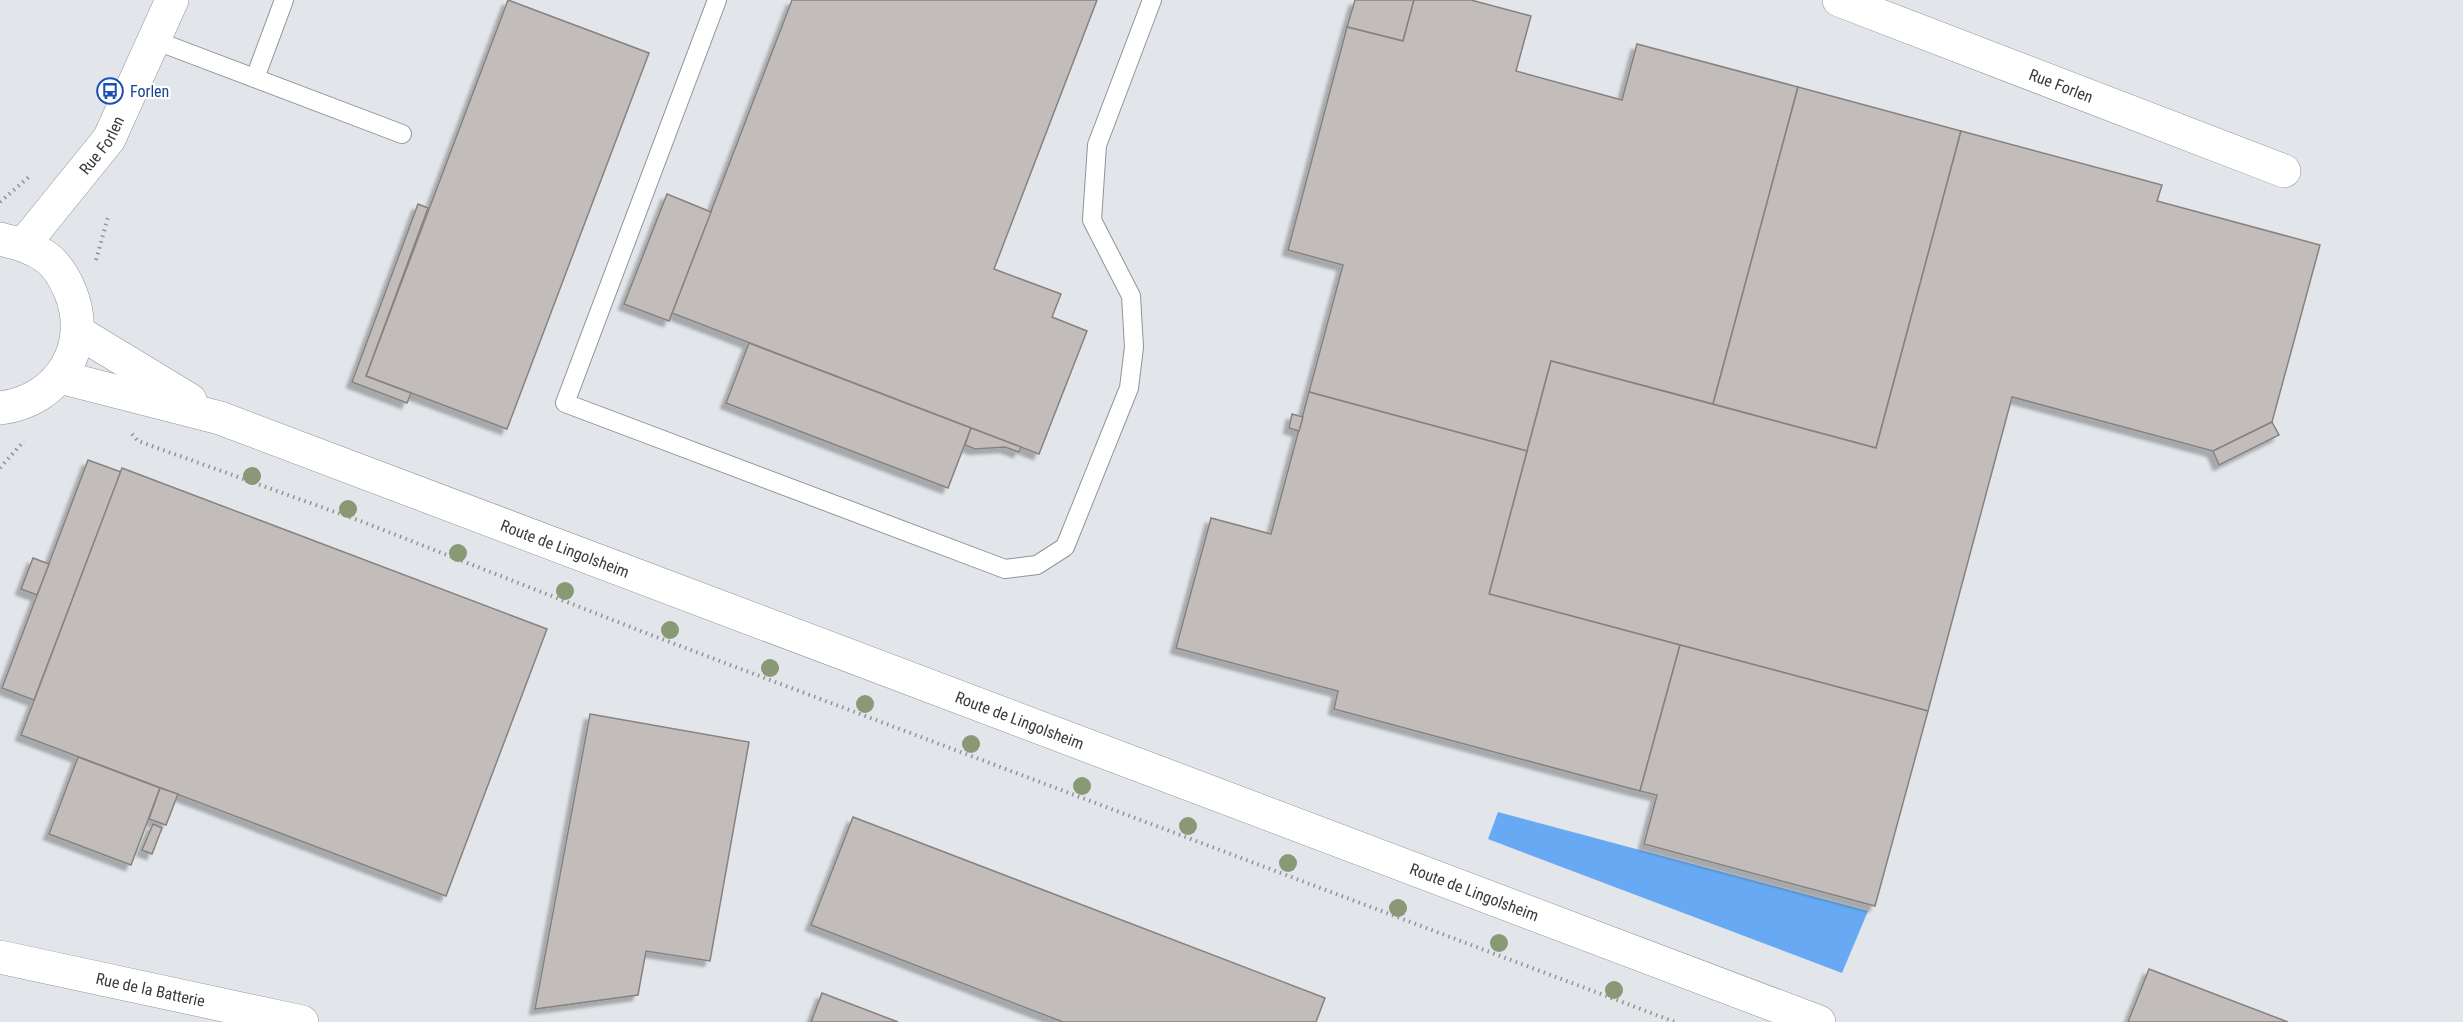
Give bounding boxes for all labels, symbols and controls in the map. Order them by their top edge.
street label: Rue Forlen [2026,65,2096,107]
bus stop icon: Forlen [95,76,125,106]
place label: Forlen [130,82,169,101]
street label: Rue Forlen [75,113,128,178]
street label: Route de Lingolsheim [498,516,632,582]
street label: Route de Lingolsheim [952,688,1087,753]
street label: Route de Lingolsheim [1407,859,1541,925]
street label: Rue de la Batterie [94,969,207,1011]

